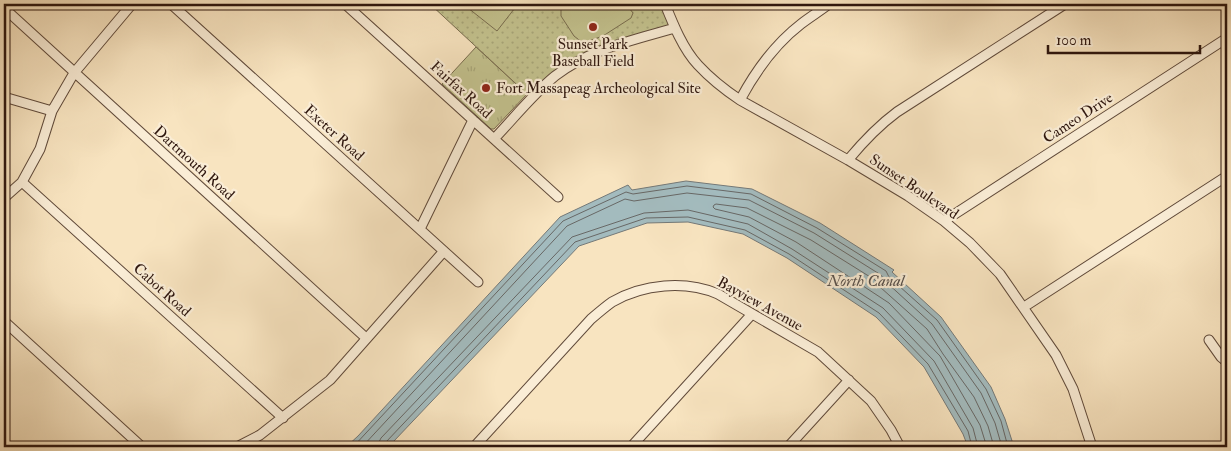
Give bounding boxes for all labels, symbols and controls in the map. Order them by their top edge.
marker: Sunset Park Baseball Field [587,21,599,33]
scale bar [1048,22,1201,54]
text: 100 m [1056,31,1092,50]
place label: Sunset Park Baseball Field [552,35,635,71]
street label: Fairfax Road [426,57,496,123]
place label: Fort Massapeag Archeological Site [496,79,701,99]
marker: Fort Massapeag Archeological Site [480,82,492,94]
street label: Cameo Drive [1039,88,1117,148]
street label: Exeter Road [300,101,369,166]
street label: Dartmouth Road [150,122,239,205]
street label: Sunset Boulevard [866,150,963,224]
street label: Cabot Road [129,259,195,321]
water label: North Canal [827,271,906,291]
street label: Bayview Avenue [714,273,806,335]

